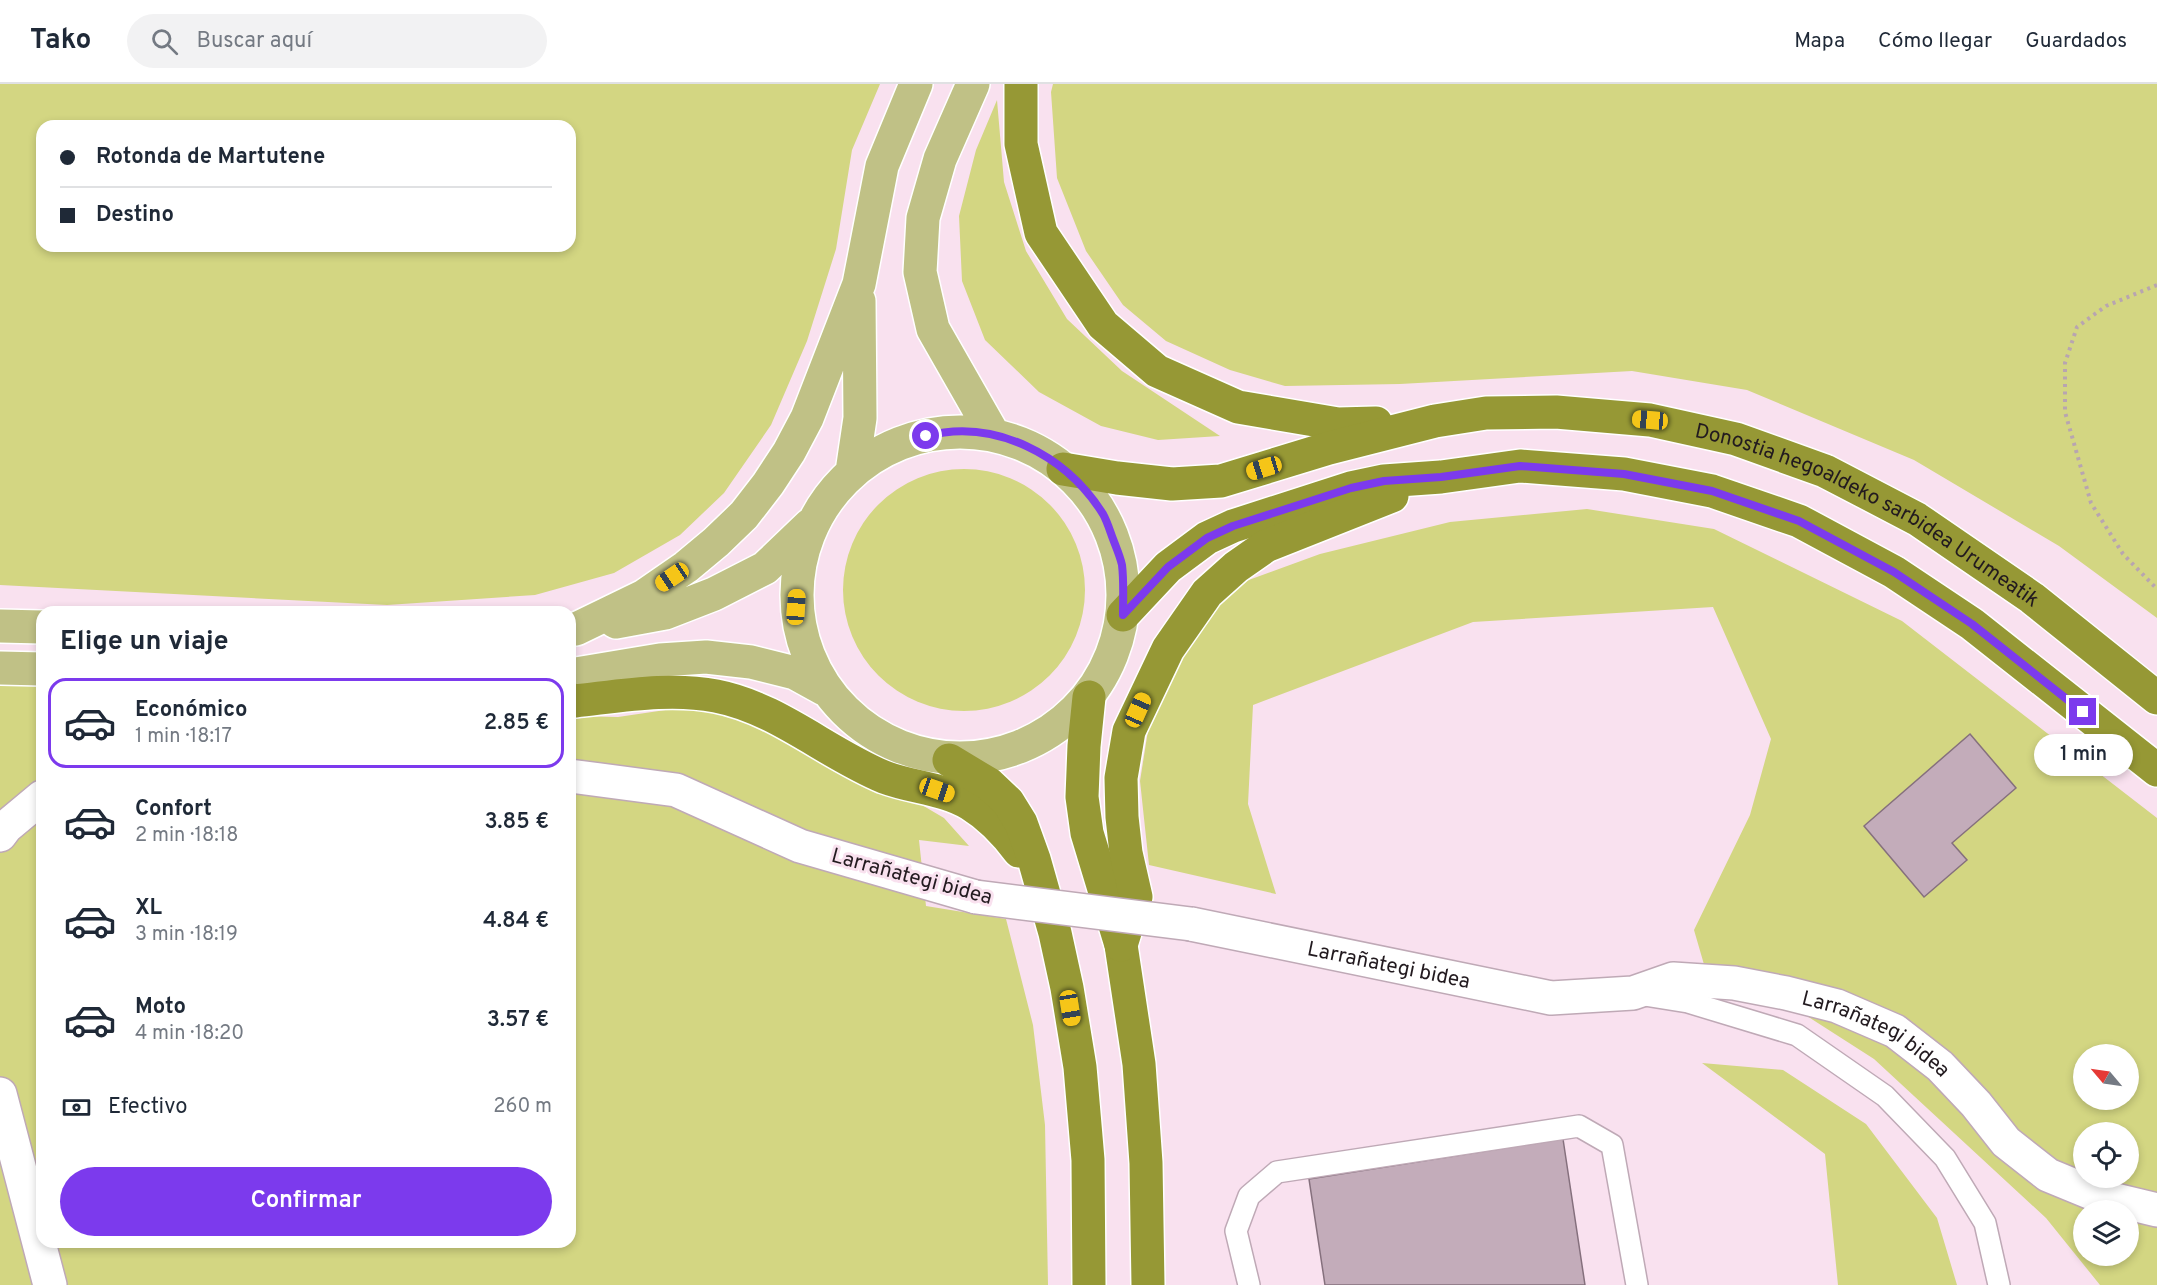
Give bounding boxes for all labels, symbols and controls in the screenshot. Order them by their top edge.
search box [127,14,547,68]
text: Tako [30,23,91,59]
icon: search [148,25,181,58]
text: Buscar aquí [196,28,312,55]
text: Mapa [1794,28,1845,55]
text: Cómo llegar [1878,28,1992,55]
text: Guardados [2025,28,2127,55]
text: Rotonda de Martutene [96,144,325,171]
text: Destino [96,202,174,229]
car [1631,409,1669,431]
street label: Donostia hegoaldeko sarbidea Urumeatik [1692,418,2045,614]
route start [912,422,939,449]
car [1244,454,1284,482]
car [652,559,692,595]
car [786,588,806,626]
text: Elige un viaje [60,625,229,659]
car [1122,690,1154,730]
icon: car [63,696,117,750]
text: Económico [135,697,248,724]
route end [2069,698,2096,725]
text: 2.85 € [484,710,549,737]
text: 1 min · 18:17 [135,724,232,750]
callout: 1 min [2034,733,2132,775]
text: 1 min [2060,742,2107,768]
car [917,776,957,804]
icon: car [63,795,117,849]
text: Confort [135,796,212,823]
text: 3.85 € [484,809,549,836]
text: 2 min · 18:18 [135,823,238,849]
street label: Larrañategi bidea [828,843,995,912]
icon: car [63,894,117,948]
text: XL [135,895,162,922]
text: 4.84 € [483,908,549,935]
text: 3 min · 18:19 [135,922,238,948]
street label: Larrañategi bidea [1305,936,1472,996]
street label: Larrañategi bidea [1799,986,1955,1083]
car [1058,989,1082,1027]
icon: car [63,993,117,1047]
text: Moto [135,994,186,1021]
text: 3.57 € [487,1007,549,1034]
text: 4 min · 18:20 [135,1021,244,1047]
north arrow [2073,1044,2139,1110]
map controls [2073,1044,2139,1266]
icon: cash [60,1091,93,1124]
text: Efectivo [108,1094,188,1121]
text: 260 m [493,1094,552,1120]
button: locate [2073,1122,2139,1188]
button: Confirmar [60,1167,552,1236]
button: layers [2073,1200,2139,1266]

